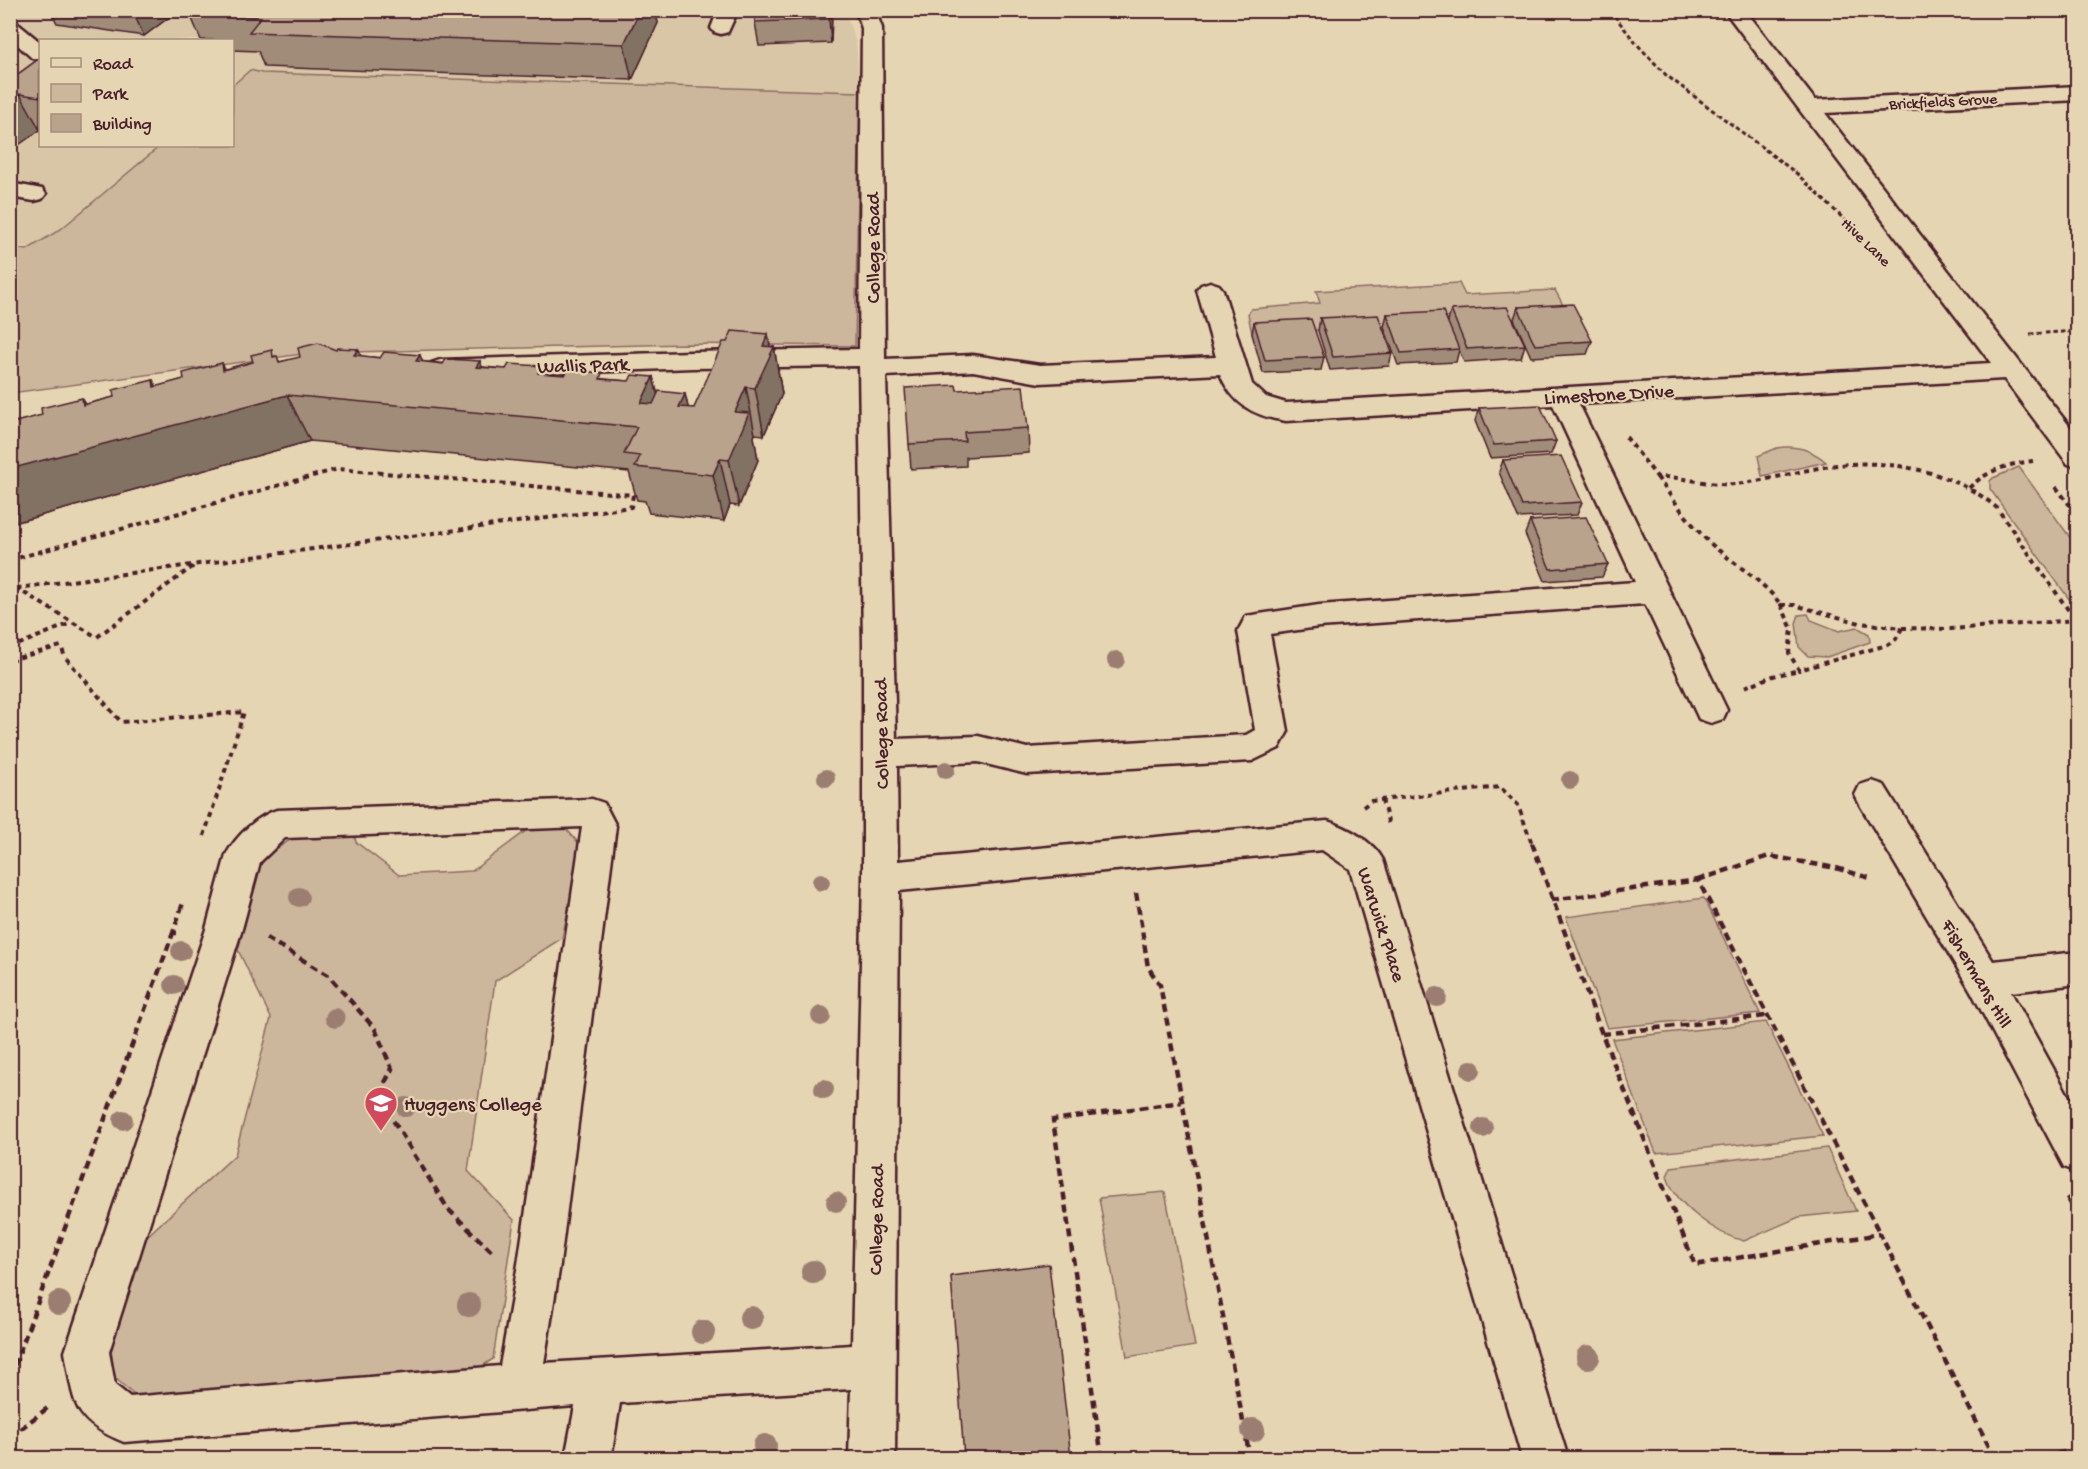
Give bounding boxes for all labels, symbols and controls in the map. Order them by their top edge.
legend [39,39,234,147]
text: Road [93,55,134,76]
text: Park [92,85,129,106]
street label: Brickfields Grove [1888,91,1999,116]
text: Building [92,115,152,136]
street label: College Road [864,190,887,303]
street label: Hive Lane [1836,215,1894,273]
street label: Wallis Park [537,354,631,381]
street label: Limestone Drive [1544,382,1675,411]
street label: College Road [871,676,896,789]
street label: Warwick Place [1350,865,1409,986]
street label: Fishermans Hill [1934,915,2015,1033]
school or university icon: Huggens College [363,1085,399,1132]
place label: Huggens College [404,1095,542,1118]
street label: College Road [866,1162,891,1275]

